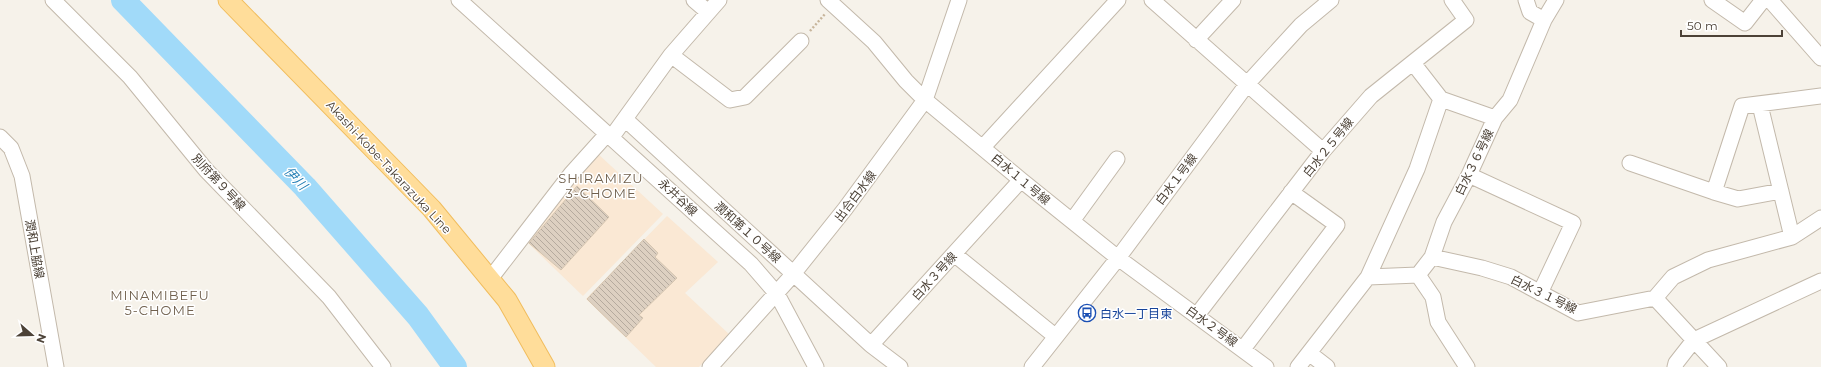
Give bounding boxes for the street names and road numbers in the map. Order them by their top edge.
street label: Akashi-Kobe-Takarazuka Line [323,97,455,237]
street label: 白水２５号線 [1300,114,1356,180]
street label: 白水３６号線 [1451,126,1497,198]
street label: 白水１１号線 [989,150,1053,208]
street label: 別府第９号線 [189,151,249,213]
street label: 白水１号線 [1152,151,1200,207]
street label: 出合白水線 [831,168,879,224]
street label: 永井谷線 [655,175,701,219]
street label: 潤和第１０号線 [712,198,784,266]
street label: 潤和上脇線 [22,218,48,280]
street label: 白水３号線 [908,249,960,303]
street label: 白水３１号線 [1508,271,1580,317]
street label: 白水２号線 [1183,302,1241,350]

